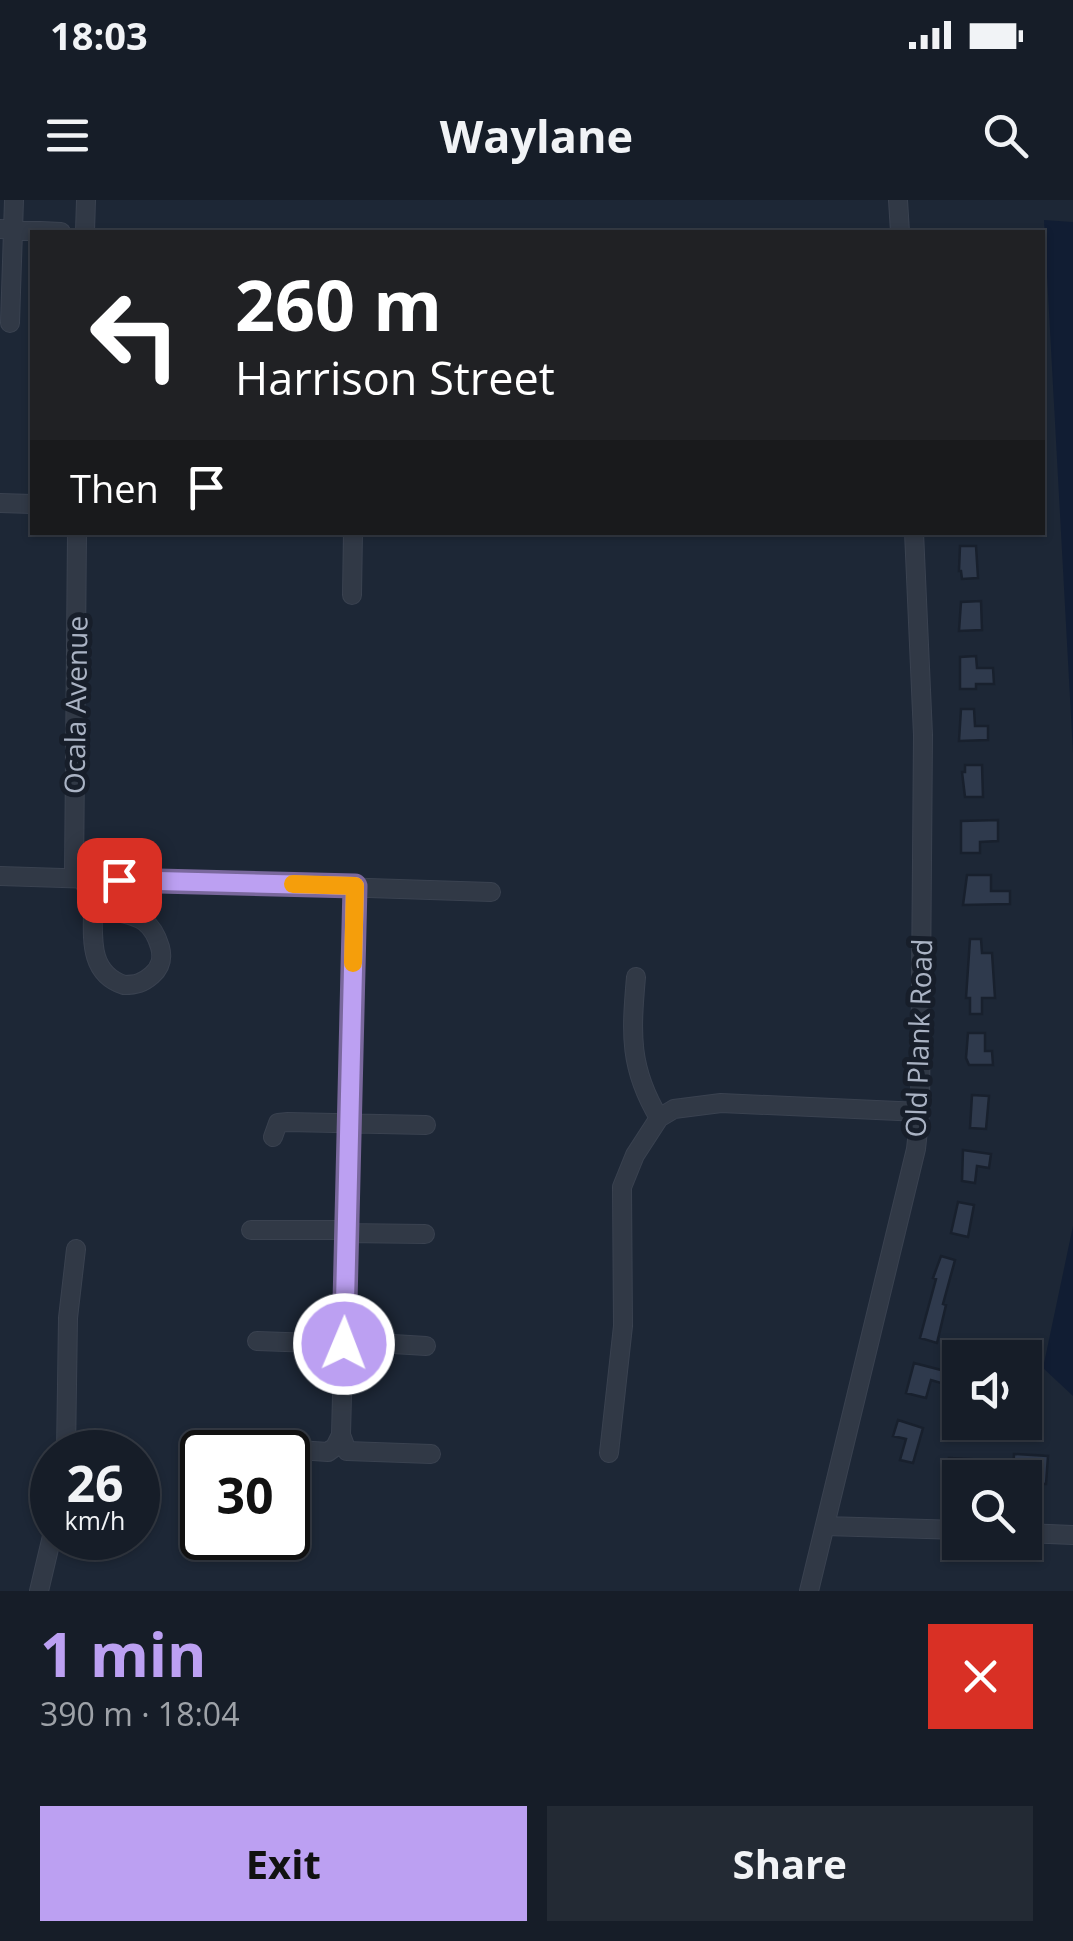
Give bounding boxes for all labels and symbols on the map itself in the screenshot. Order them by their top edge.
street label: Ocala Avenue [54,616,96,794]
pin [77,838,162,923]
street label: Old Plank Road [896,938,940,1138]
position arrow [292,1292,396,1396]
speed limit sign: 30 [180,1430,310,1560]

